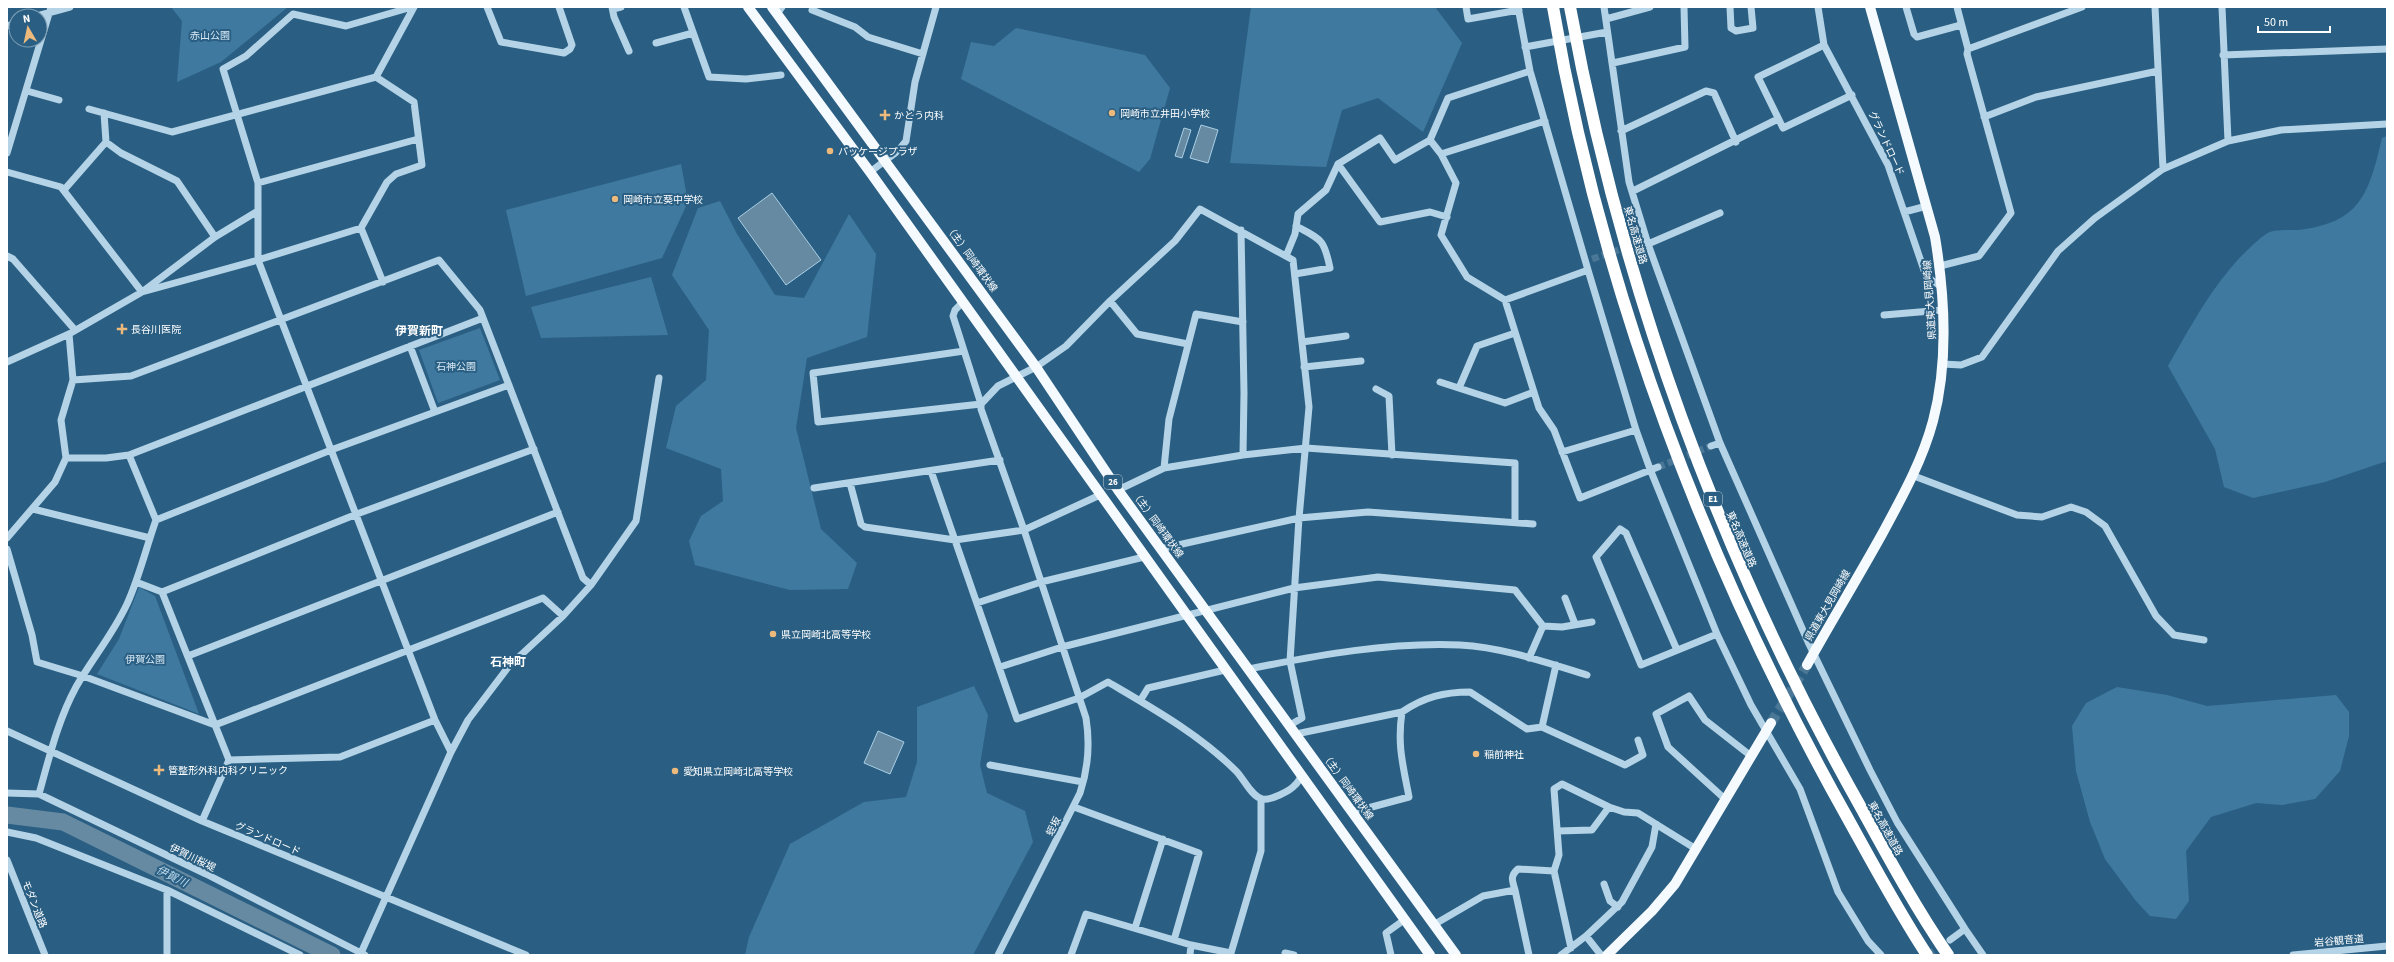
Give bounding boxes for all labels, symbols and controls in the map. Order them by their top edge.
north arrow [8,8,48,48]
scale bar [2258,8,2330,34]
text: N [22,11,31,27]
text: 50 m [2264,14,2288,31]
park label: 赤山公園 [190,29,230,43]
place label: 岡崎市立井田小学校 [1120,107,1210,121]
marker: 岡崎市立井田小学校 [1107,108,1117,118]
marker: かとう内科 [879,109,891,121]
place label: かとう内科 [894,109,944,123]
street label: グランドロード [1865,109,1907,178]
place label: パッケージプラザ [838,145,918,159]
marker: パッケージプラザ [825,146,835,156]
place label: 岡崎市立葵中学校 [623,193,703,207]
marker: 岡崎市立葵中学校 [610,194,620,204]
street label: 東名高速道路 [1620,205,1650,266]
street label: （主）岡崎環状線 [942,222,1000,295]
street label: 県道東大見岡崎線 [1920,260,1940,340]
marker: 長谷川医院 [116,323,128,335]
place label: 長谷川医院 [131,323,181,337]
district label: 伊賀新町 [395,323,443,340]
park label: 石神公園 [436,360,476,374]
road number: 26 [1104,475,1122,489]
street label: （主）岡崎環状線 [1128,488,1186,561]
road number: E1 [1704,492,1722,506]
street label: 東名高速道路 [1723,509,1759,570]
street label: 県道東大見岡崎線 [1802,567,1854,644]
place label: 県立岡崎北高等学校 [781,628,871,642]
marker: 県立岡崎北高等学校 [768,629,778,639]
park label: 伊賀公園 [125,653,165,667]
district label: 石神町 [490,654,526,671]
place label: 稲前神社 [1484,748,1524,762]
marker: 稲前神社 [1471,749,1481,759]
street label: （主）岡崎環状線 [1318,750,1376,823]
marker: 管整形外科内科クリニック [153,764,165,776]
place label: 管整形外科内科クリニック [168,764,288,778]
place label: 愛知県立岡崎北高等学校 [683,765,793,779]
marker: 愛知県立岡崎北高等学校 [670,766,680,776]
street label: 東名高速道路 [1864,799,1906,858]
street label: 蛭坂 [1043,814,1065,839]
street label: グランドロード [233,819,303,859]
street label: 伊賀川桜堤 [167,841,218,875]
water label: 伊賀川 [154,862,191,891]
street label: モダン道路 [18,879,50,930]
street label: 岩谷観音道 [2314,932,2365,950]

